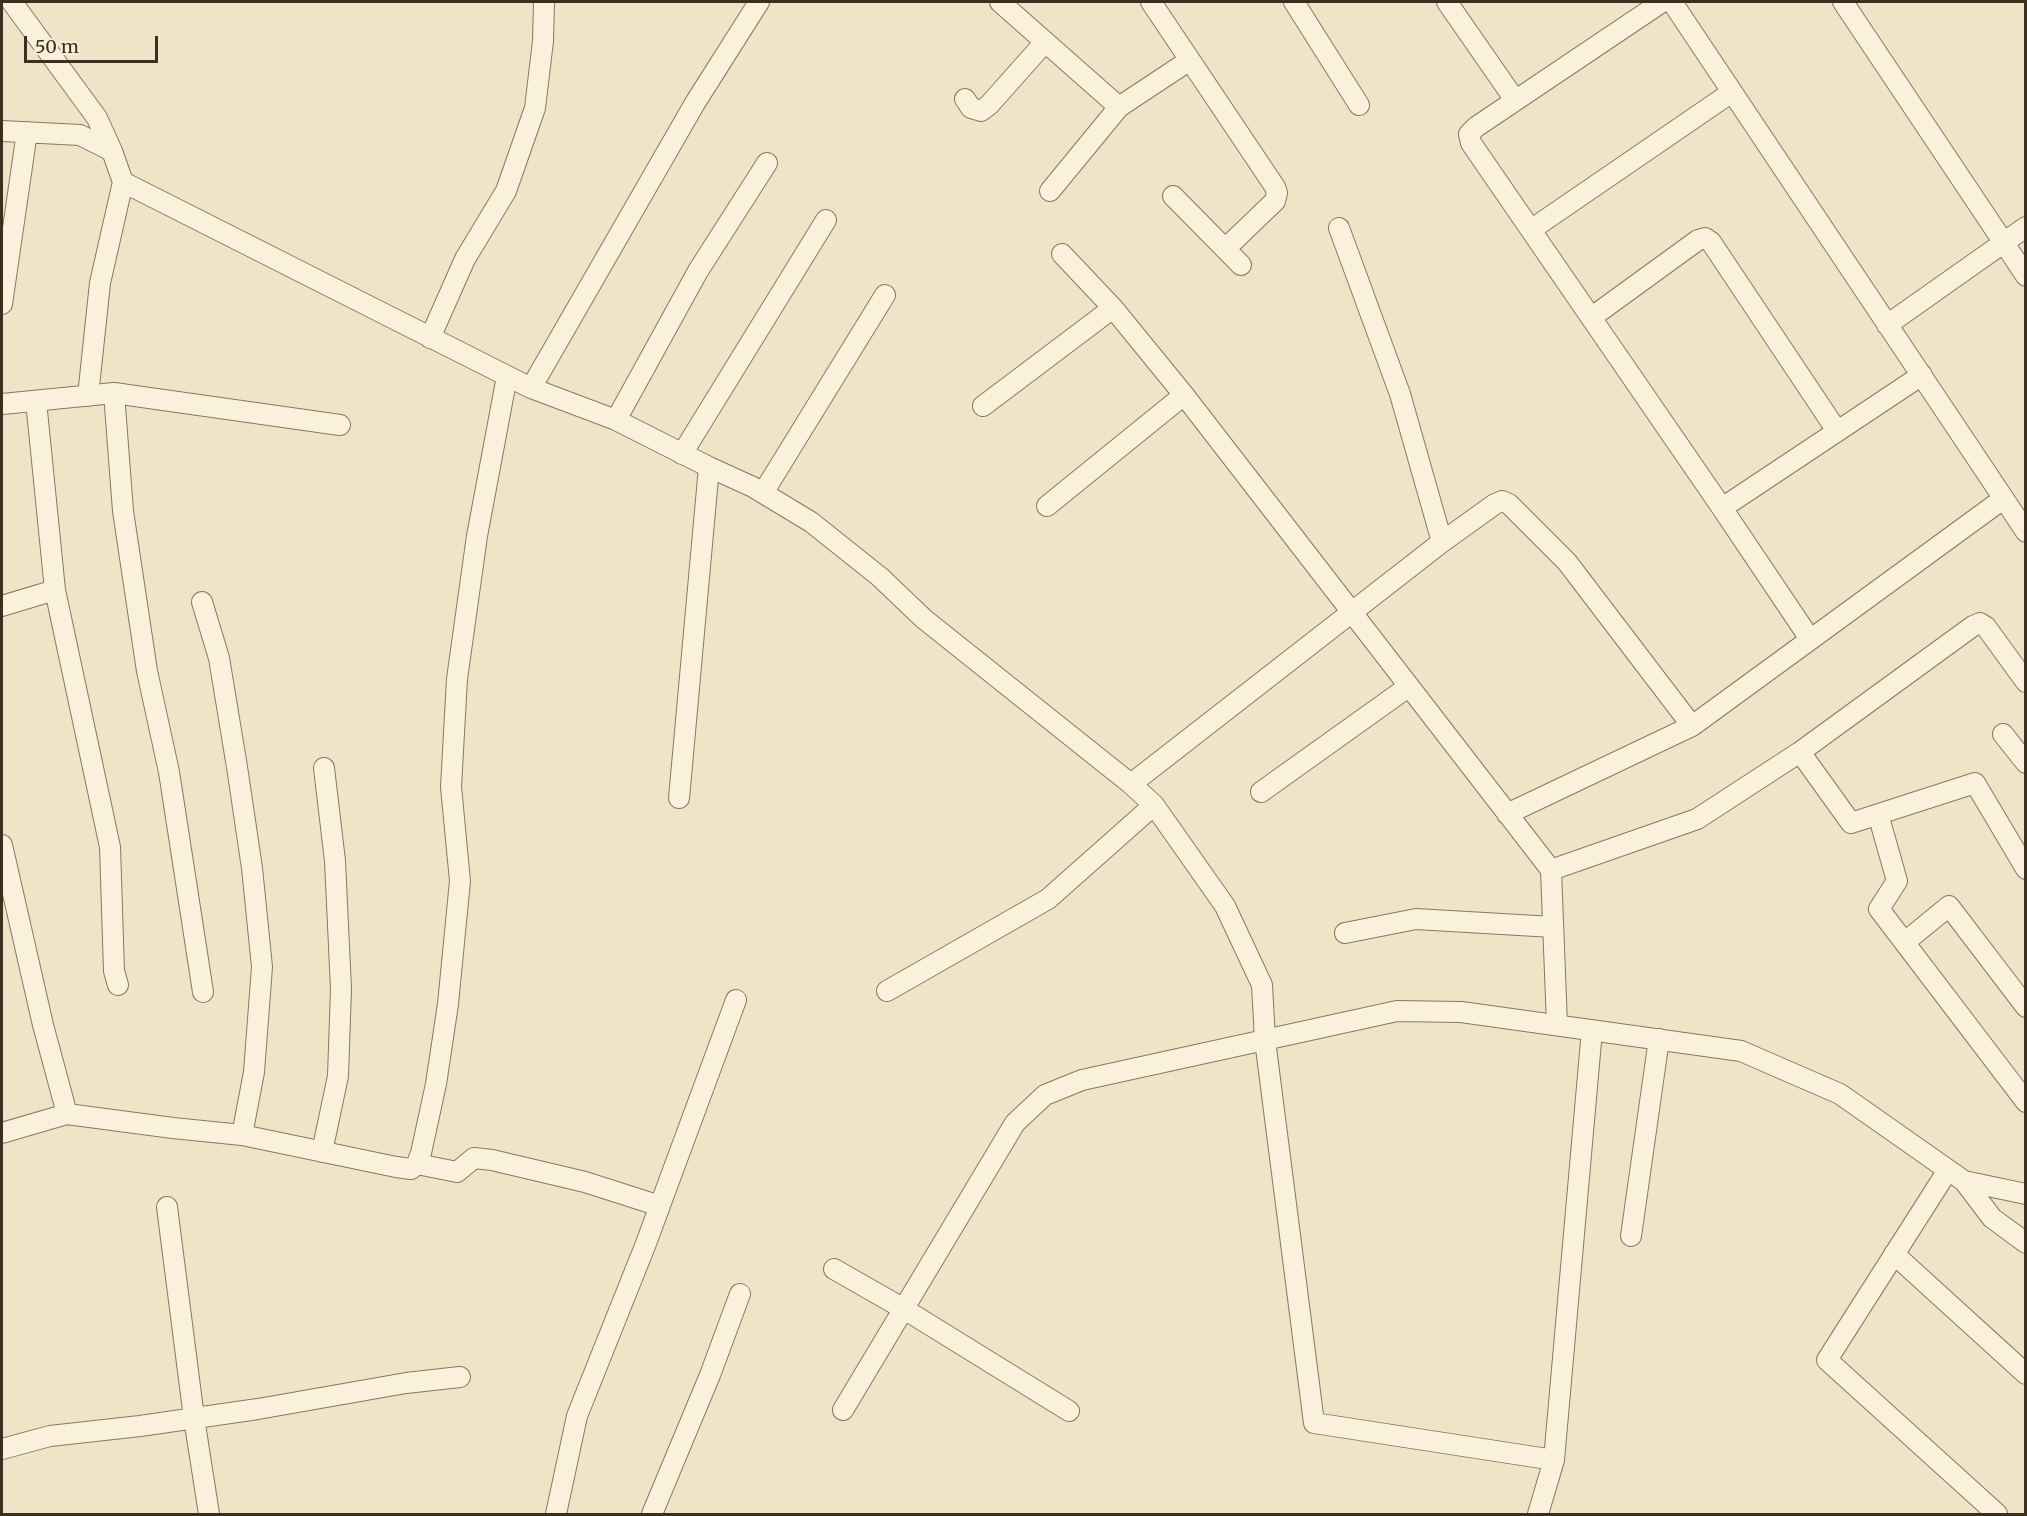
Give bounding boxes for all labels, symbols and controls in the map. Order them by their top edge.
scale bar [27,24,160,62]
text: 50 m [35,35,79,58]

